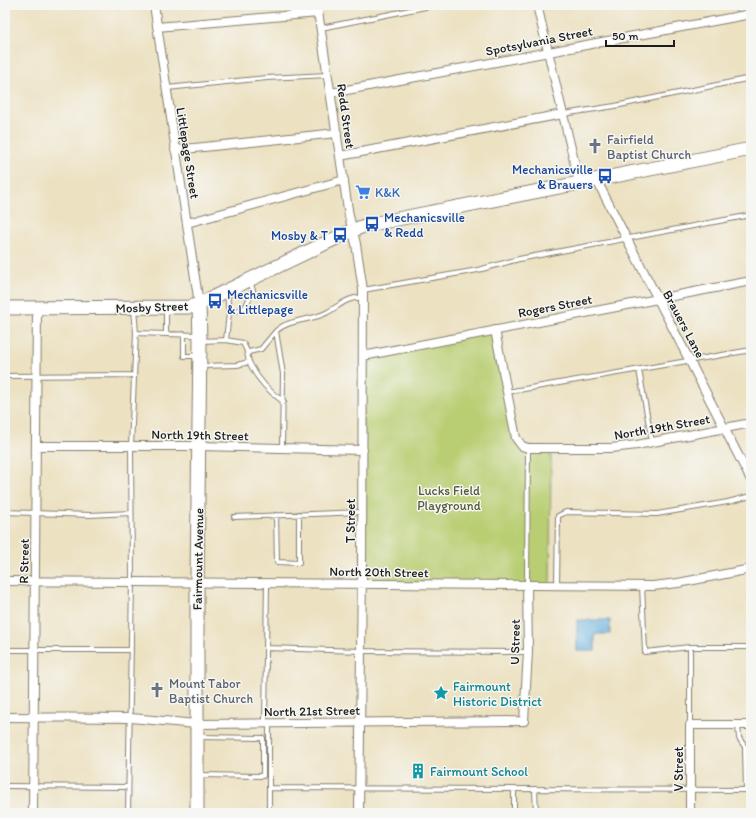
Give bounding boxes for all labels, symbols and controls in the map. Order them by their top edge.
scale bar [606,22,674,48]
street label: Spotsylvania Street [484,23,594,59]
text: 50 m [612,29,638,43]
street label: Redd Street [334,82,358,150]
street label: Littlepage Street [173,106,203,200]
place label: Fairfield Baptist Church [607,132,691,162]
church icon: Fairfield Baptist Church [586,137,604,155]
place label: Mechanicsville & Brauers [512,162,593,192]
bus stop icon: Mechanicsville & Brauers [596,167,614,185]
supermarket icon: K&K [354,183,372,201]
place label: K&K [375,185,400,200]
place label: Mechanicsville & Redd [384,210,465,240]
bus stop icon: Mechanicsville & Redd [363,215,381,233]
bus stop icon: Mosby & T [331,226,349,244]
place label: Mosby & T [271,228,329,243]
place label: Mechanicsville & Littlepage [227,287,308,317]
street label: Brauers Lane [660,288,708,360]
street label: Rogers Street [517,291,594,321]
bus stop icon: Mechanicsville & Littlepage [206,292,224,310]
street label: Mosby Street [115,298,189,316]
street label: North 19th Street [613,411,711,443]
street label: North 19th Street [151,427,249,443]
park label: Lucks Field Playground [417,483,481,513]
street label: T Street [343,499,358,543]
street label: Fairmount Avenue [190,508,206,610]
street label: R Street [16,538,32,584]
street label: North 20th Street [329,564,429,580]
street label: U Street [507,619,523,665]
place label: Mount Tabor Baptist Church [169,676,253,706]
place label: Fairmount Historic District [453,679,542,709]
church icon: Mount Tabor Baptist Church [148,681,166,699]
place icon: Fairmount Historic District [432,684,450,702]
street label: North 21st Street [264,703,360,719]
street label: V Street [671,746,686,791]
building icon: Fairmount School [409,762,427,780]
place label: Fairmount School [430,764,528,779]

